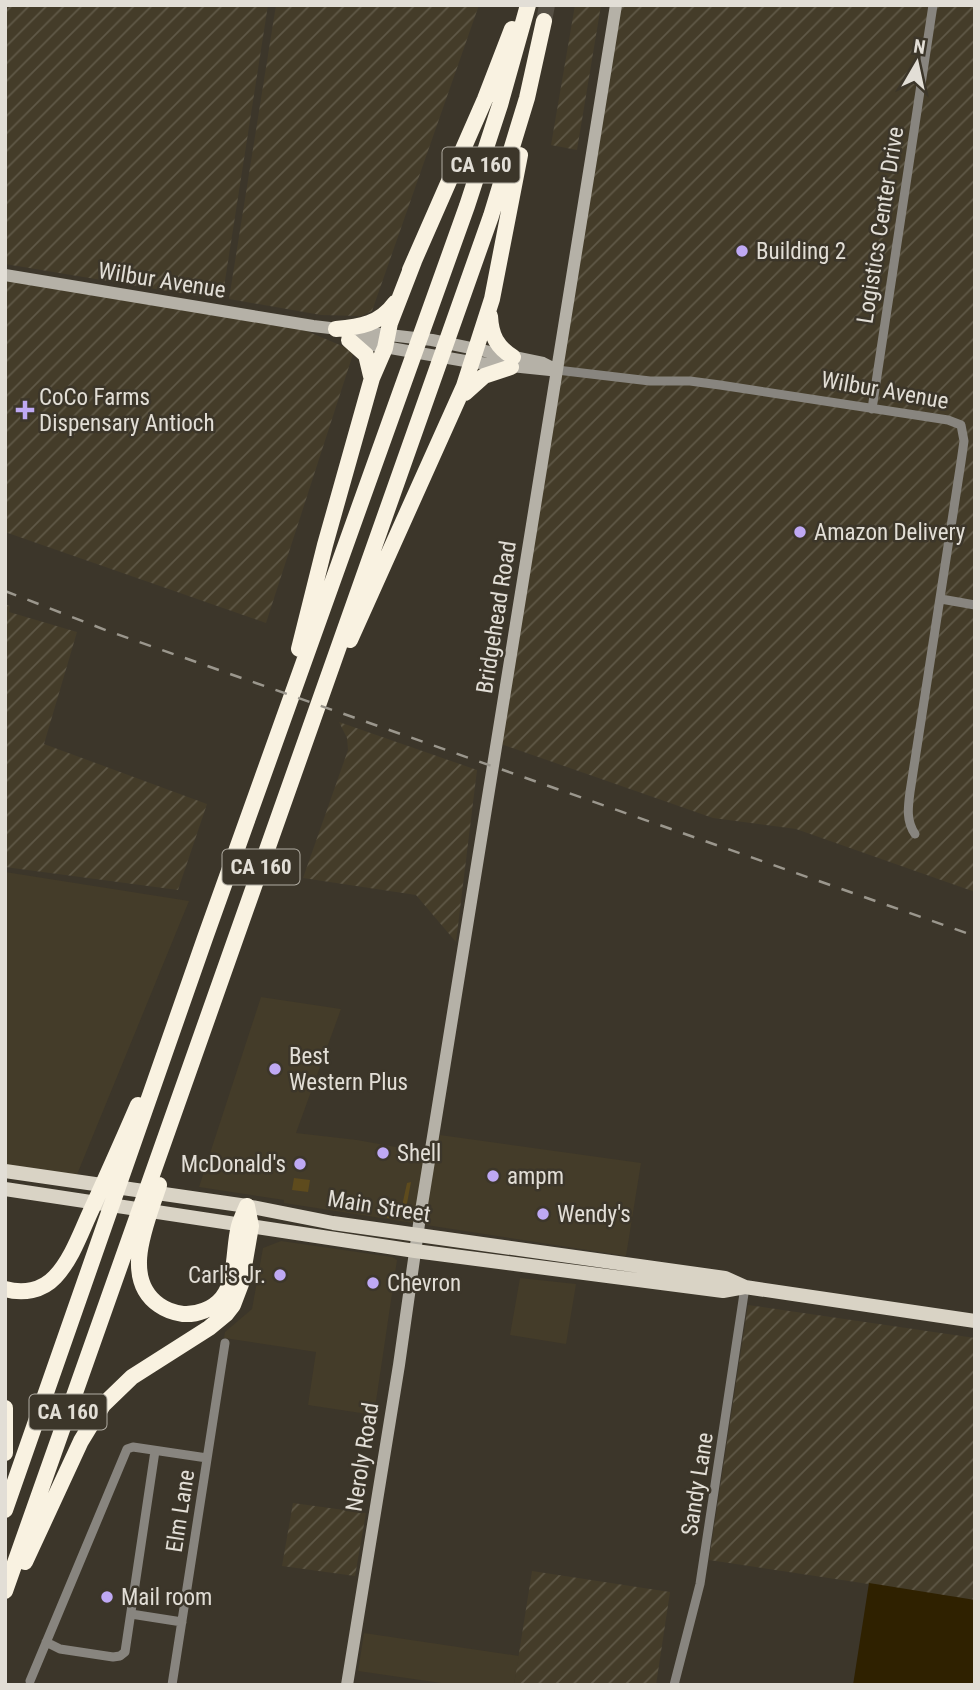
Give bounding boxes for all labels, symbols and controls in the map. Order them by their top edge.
north arrow [882,28,952,98]
text: N [912,34,927,59]
street label: Logistics Center Drive [852,125,909,325]
road number: CA 160 [442,148,520,182]
place label: Building 2 [756,238,846,265]
marker: Building 2 [734,243,750,259]
street label: Wilbur Avenue [96,257,228,304]
street label: Wilbur Avenue [819,366,951,415]
place label: CoCo Farms Dispensary Antioch [39,384,215,437]
marker: CoCo Farms Dispensary Antioch [17,402,33,418]
place label: Amazon Delivery [814,519,966,546]
marker: Amazon Delivery [792,524,808,540]
street label: Bridgehead Road [471,539,522,695]
road number: CA 160 [222,850,300,884]
place label: Best Western Plus [289,1043,408,1096]
marker: Best Western Plus [267,1061,283,1077]
place label: Shell [397,1140,441,1167]
marker: Shell [375,1145,391,1161]
place label: McDonald's [181,1151,286,1178]
marker: McDonald's [292,1156,308,1172]
place label: ampm [507,1163,564,1190]
marker: ampm [485,1168,501,1184]
street label: Main Street [325,1185,432,1228]
place label: Wendy's [557,1201,631,1228]
marker: Wendy's [535,1206,551,1222]
place label: Carl's Jr. [188,1262,266,1289]
marker: Carl's Jr. [272,1267,288,1283]
place label: Chevron [387,1270,461,1297]
marker: Chevron [365,1275,381,1291]
road number: CA 160 [29,1394,106,1430]
street label: Neroly Road [341,1401,384,1513]
street label: Sandy Lane [676,1430,719,1538]
street label: Elm Lane [161,1468,200,1554]
place label: Mail room [121,1584,212,1611]
marker: Mail room [99,1589,115,1605]

